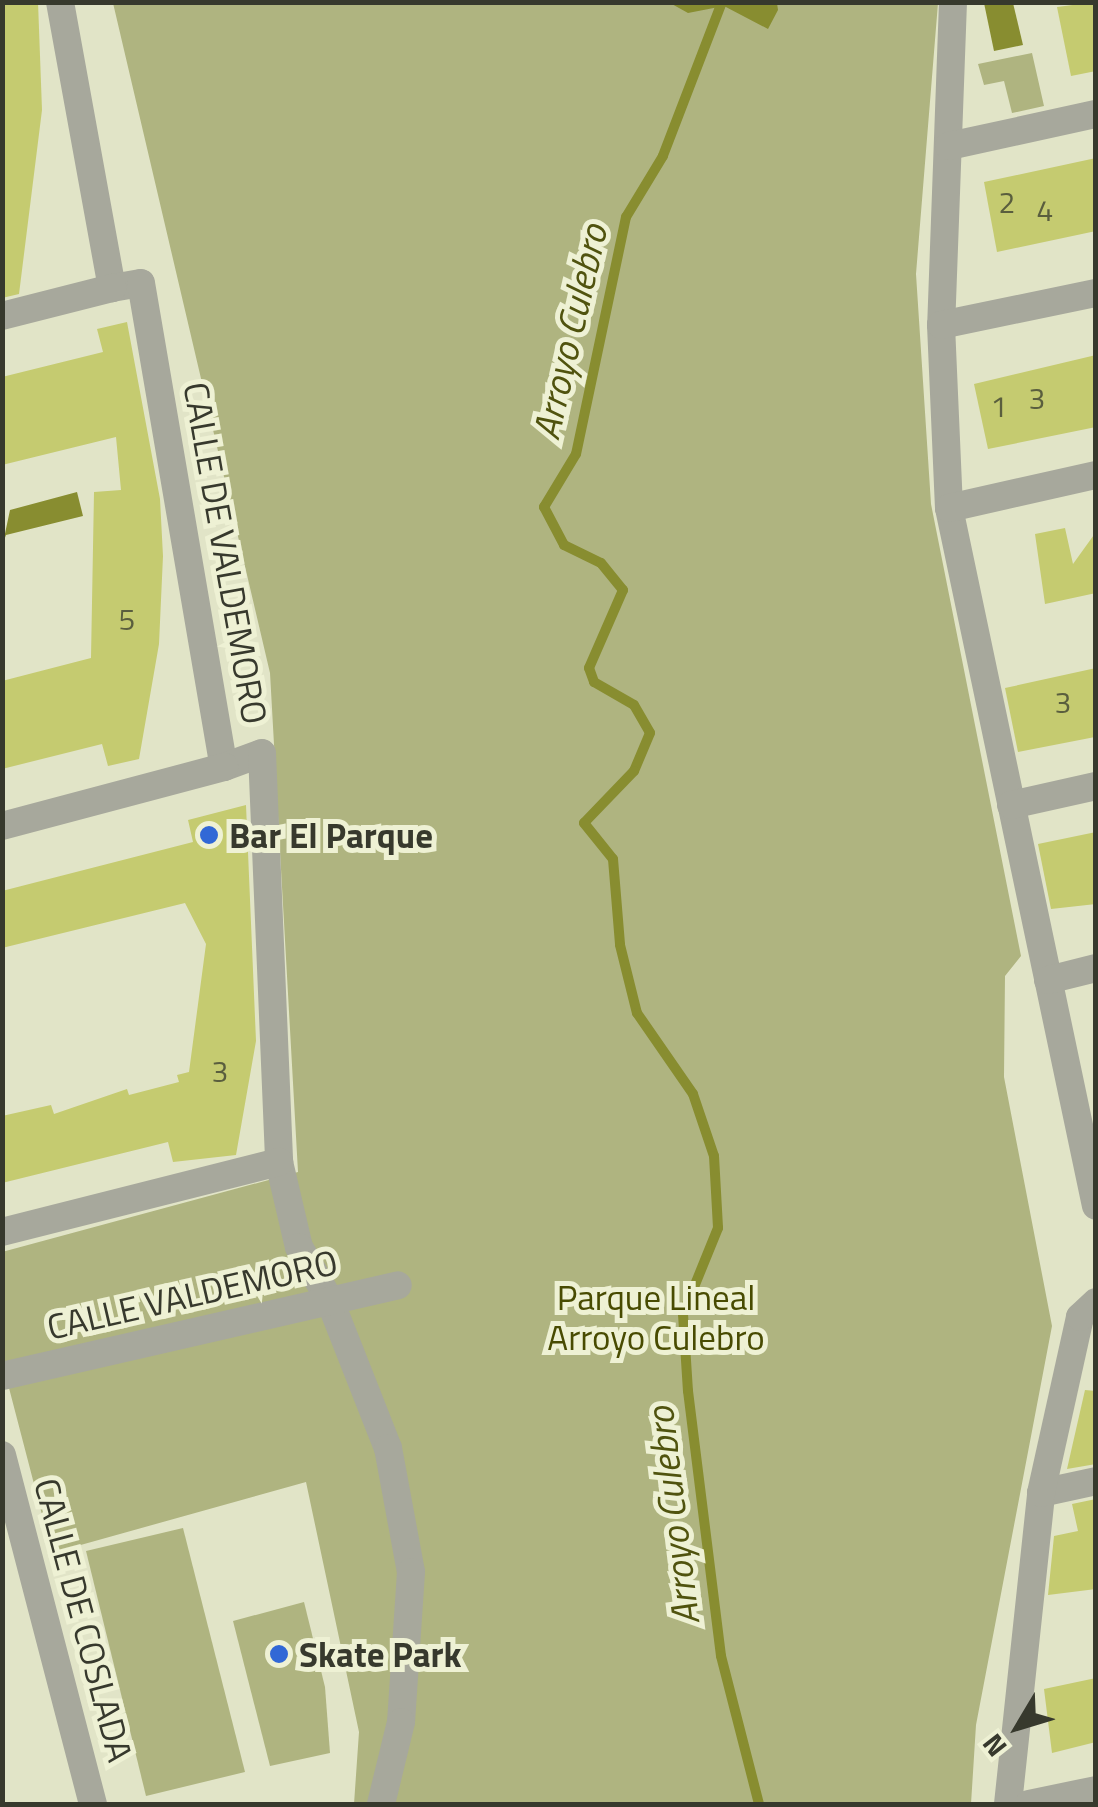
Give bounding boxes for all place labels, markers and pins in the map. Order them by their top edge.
place label: Bar El Parque [229,814,433,856]
marker: Bar El Parque [198,824,220,846]
place label: Skate Park [299,1633,462,1675]
marker: Skate Park [268,1643,290,1665]

